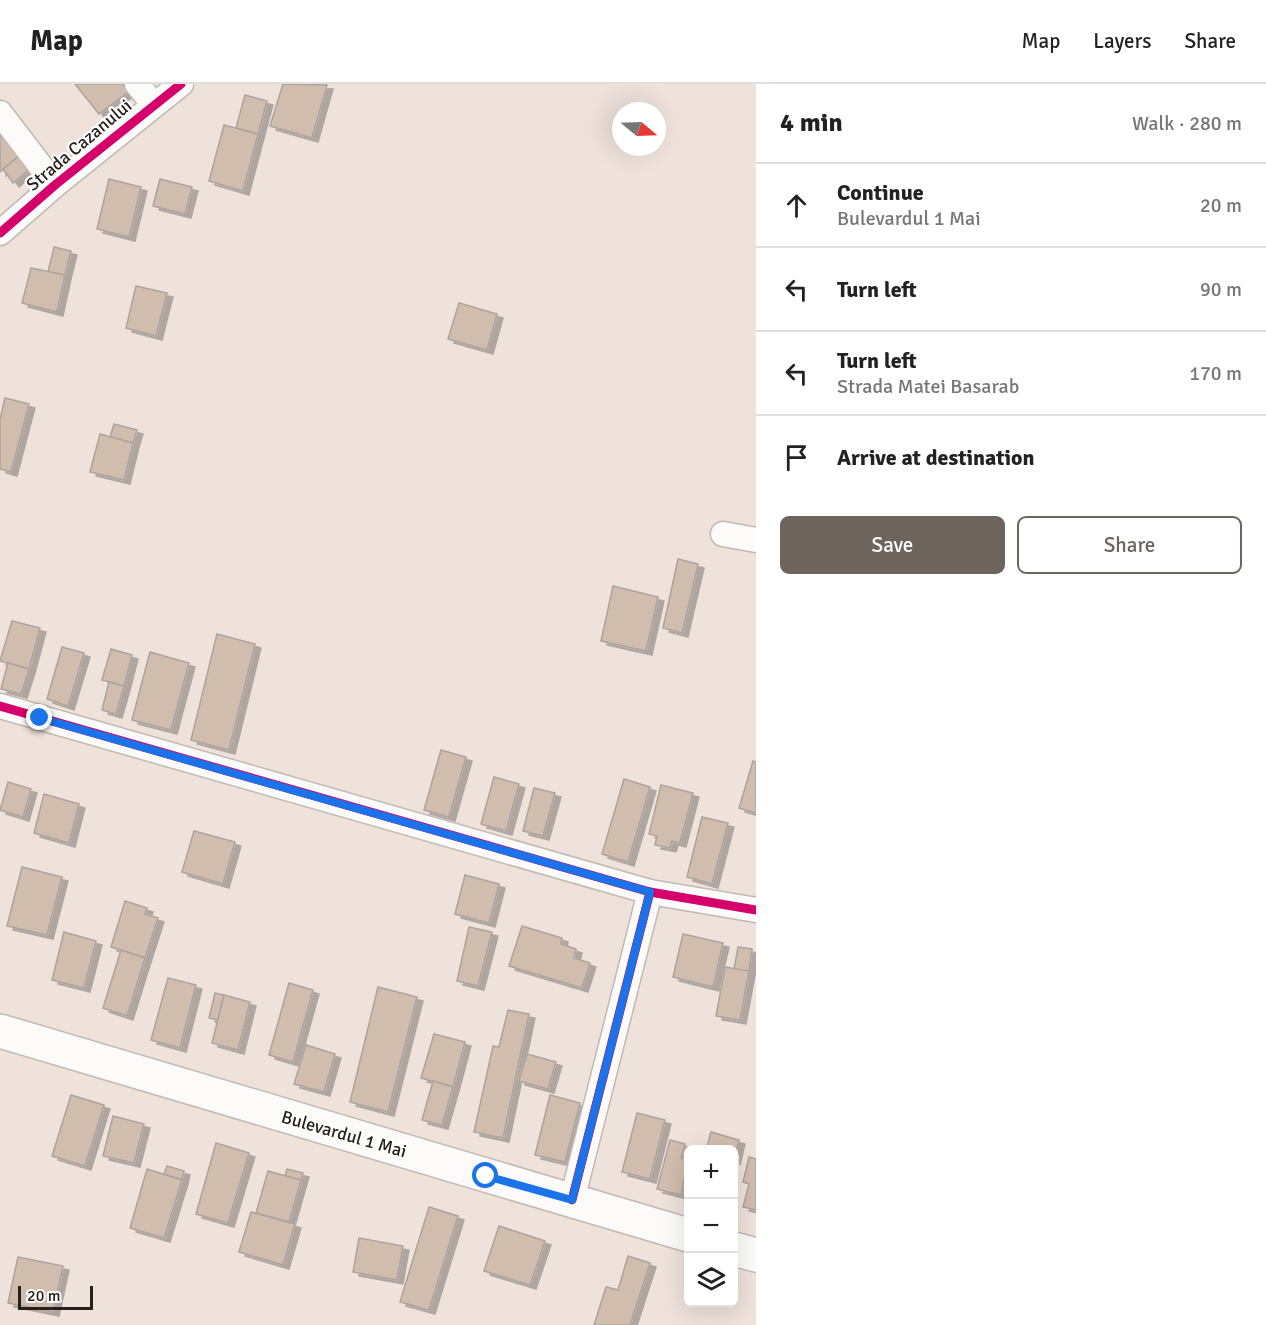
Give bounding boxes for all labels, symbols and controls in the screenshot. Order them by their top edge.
text: Map [30,24,83,58]
text: Map [1022,28,1060,54]
text: Layers [1093,28,1151,54]
text: Share [1184,28,1236,54]
street label: Strada Cazanului [22,94,136,196]
north arrow [612,102,666,156]
text: 4 min [780,107,843,139]
text: Walk · 280 m [1132,111,1242,136]
text: Continue [837,179,924,206]
icon: ahead [780,189,813,222]
text: 20 m [1200,193,1242,218]
text: Bulevardul 1 Mai [837,206,981,231]
icon: left [780,273,813,306]
text: Turn left [837,276,917,303]
text: 90 m [1200,277,1242,302]
text: Turn left [837,347,917,374]
icon: left [780,357,813,390]
text: 170 m [1189,361,1242,386]
text: Strada Matei Basarab [837,374,1019,399]
icon: arrive [780,441,813,474]
text: Arrive at destination [837,444,1034,471]
button: Save [780,516,1005,574]
button: Share [1017,516,1242,574]
route end [26,704,52,730]
street label: Bulevardul 1 Mai [279,1106,409,1162]
map controls [684,1145,738,1307]
button: + [684,1145,738,1199]
route start [472,1162,498,1188]
button: − [684,1199,738,1253]
button: layers [684,1253,738,1307]
scale bar [18,1283,93,1310]
text: 20 m [27,1286,61,1306]

